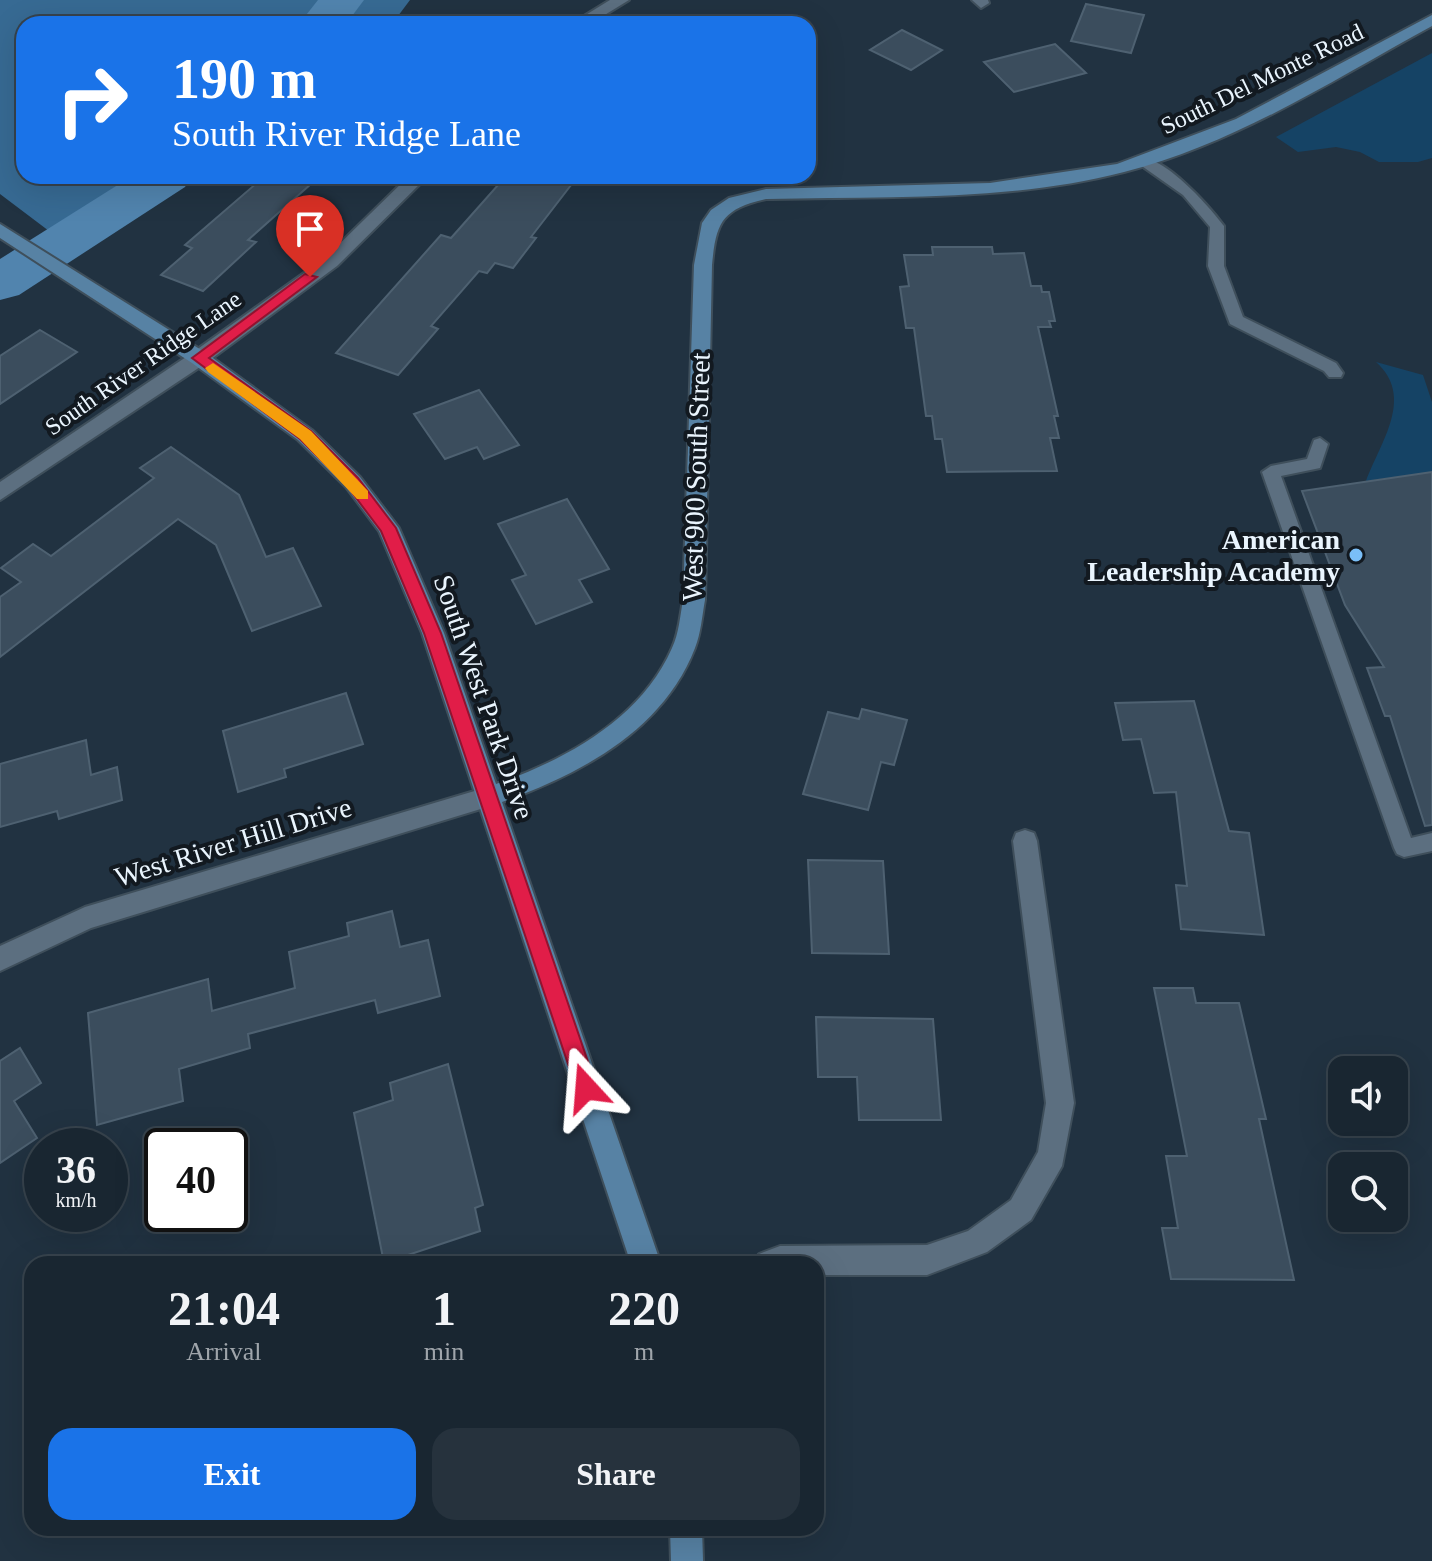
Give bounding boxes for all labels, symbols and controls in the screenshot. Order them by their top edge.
street label: South Del Monte Road [1157,19,1367,139]
icon: right [40,48,144,152]
text: 190 m [172,48,317,110]
text: South River Ridge Lane [172,114,521,154]
pin [276,195,344,277]
icon: arrive [288,207,332,251]
street label: South River Ridge Lane [40,286,246,440]
street label: West 900 South Street [676,352,716,602]
place label: American Leadership Academy [1087,524,1340,587]
marker: American Leadership Academy [1347,546,1365,564]
street label: South West Park Drive [428,571,540,823]
street label: West River Hill Drive [111,791,355,893]
position arrow [544,1046,628,1130]
map controls [1328,1056,1408,1232]
button: sound [1328,1056,1408,1136]
speed limit sign: 40 [144,1128,248,1232]
text: 36 [56,1147,96,1192]
button: search [1328,1152,1408,1232]
text: km/h [55,1189,97,1211]
text: 21:04 [168,1282,280,1335]
text: 1 [432,1282,456,1335]
text: 220 [608,1282,680,1335]
text: Arrival [186,1337,261,1366]
text: min [424,1337,464,1366]
text: m [634,1337,654,1366]
button: Exit [48,1428,416,1520]
button: Share [432,1428,800,1520]

